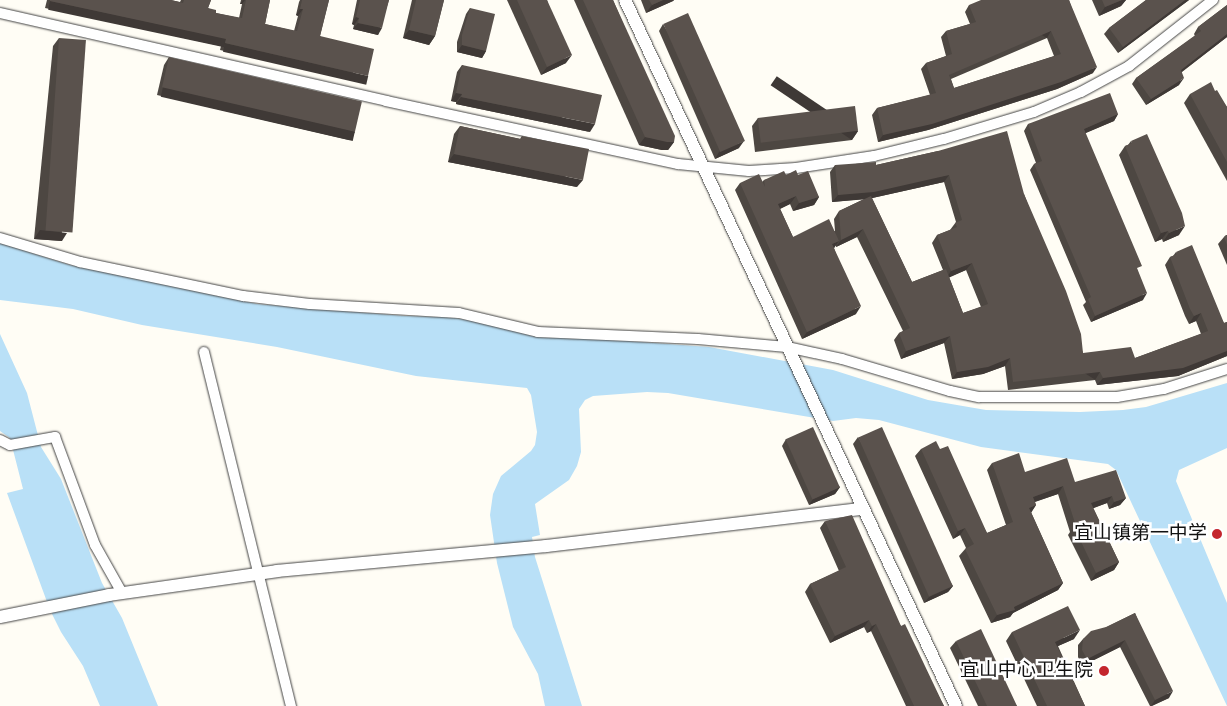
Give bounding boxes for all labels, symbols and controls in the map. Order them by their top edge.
place label: 宜山镇第一中学 [1074,523,1207,545]
marker: 宜山镇第一中学 [1211,528,1223,540]
place label: 宜山中心卫生院 [960,660,1093,682]
marker: 宜山中心卫生院 [1097,664,1111,678]

